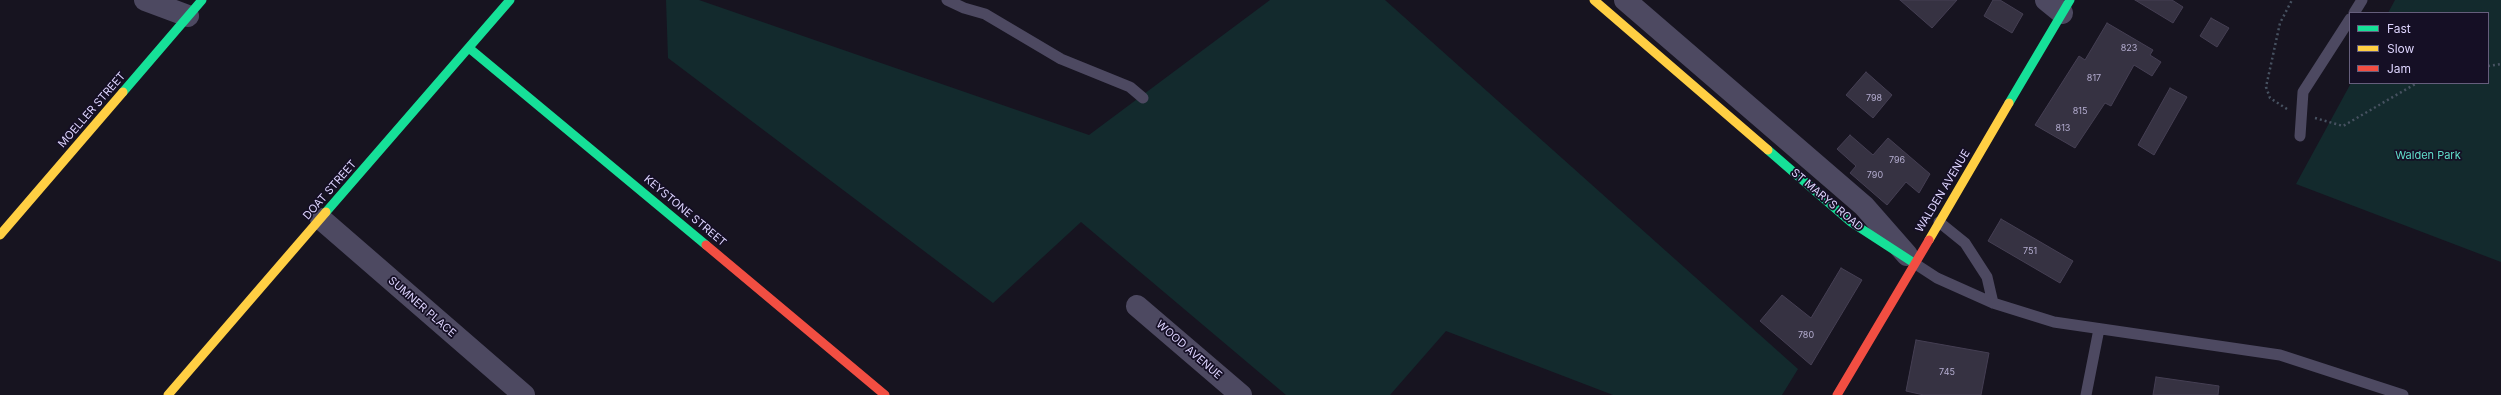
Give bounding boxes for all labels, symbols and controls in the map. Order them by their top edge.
legend [2349,12,2489,84]
text: Fast [2387,21,2411,36]
text: Slow [2387,41,2414,56]
house number: 823 [2121,43,2137,53]
text: Jam [2387,61,2411,76]
street label: MOELLER STREET [56,70,128,150]
house number: 817 [2087,73,2101,83]
house number: 798 [1866,93,1882,103]
house number: 815 [2073,106,2087,116]
house number: 813 [2056,123,2070,133]
street label: WALDEN AVENUE [1913,147,1973,235]
park label: Walden Park [2395,149,2461,163]
house number: 796 [1889,155,1905,165]
street label: DOAT STREET [301,158,359,222]
street label: ST MARYS ROAD [1788,166,1866,234]
house number: 790 [1867,170,1883,180]
street label: KEYSTONE STREET [641,173,729,249]
house number: 751 [2023,246,2037,256]
street label: SUMNER PLACE [385,274,459,340]
street label: WOOD AVENUE [1153,318,1225,382]
house number: 780 [1798,330,1814,340]
house number: 745 [1939,367,1955,377]

